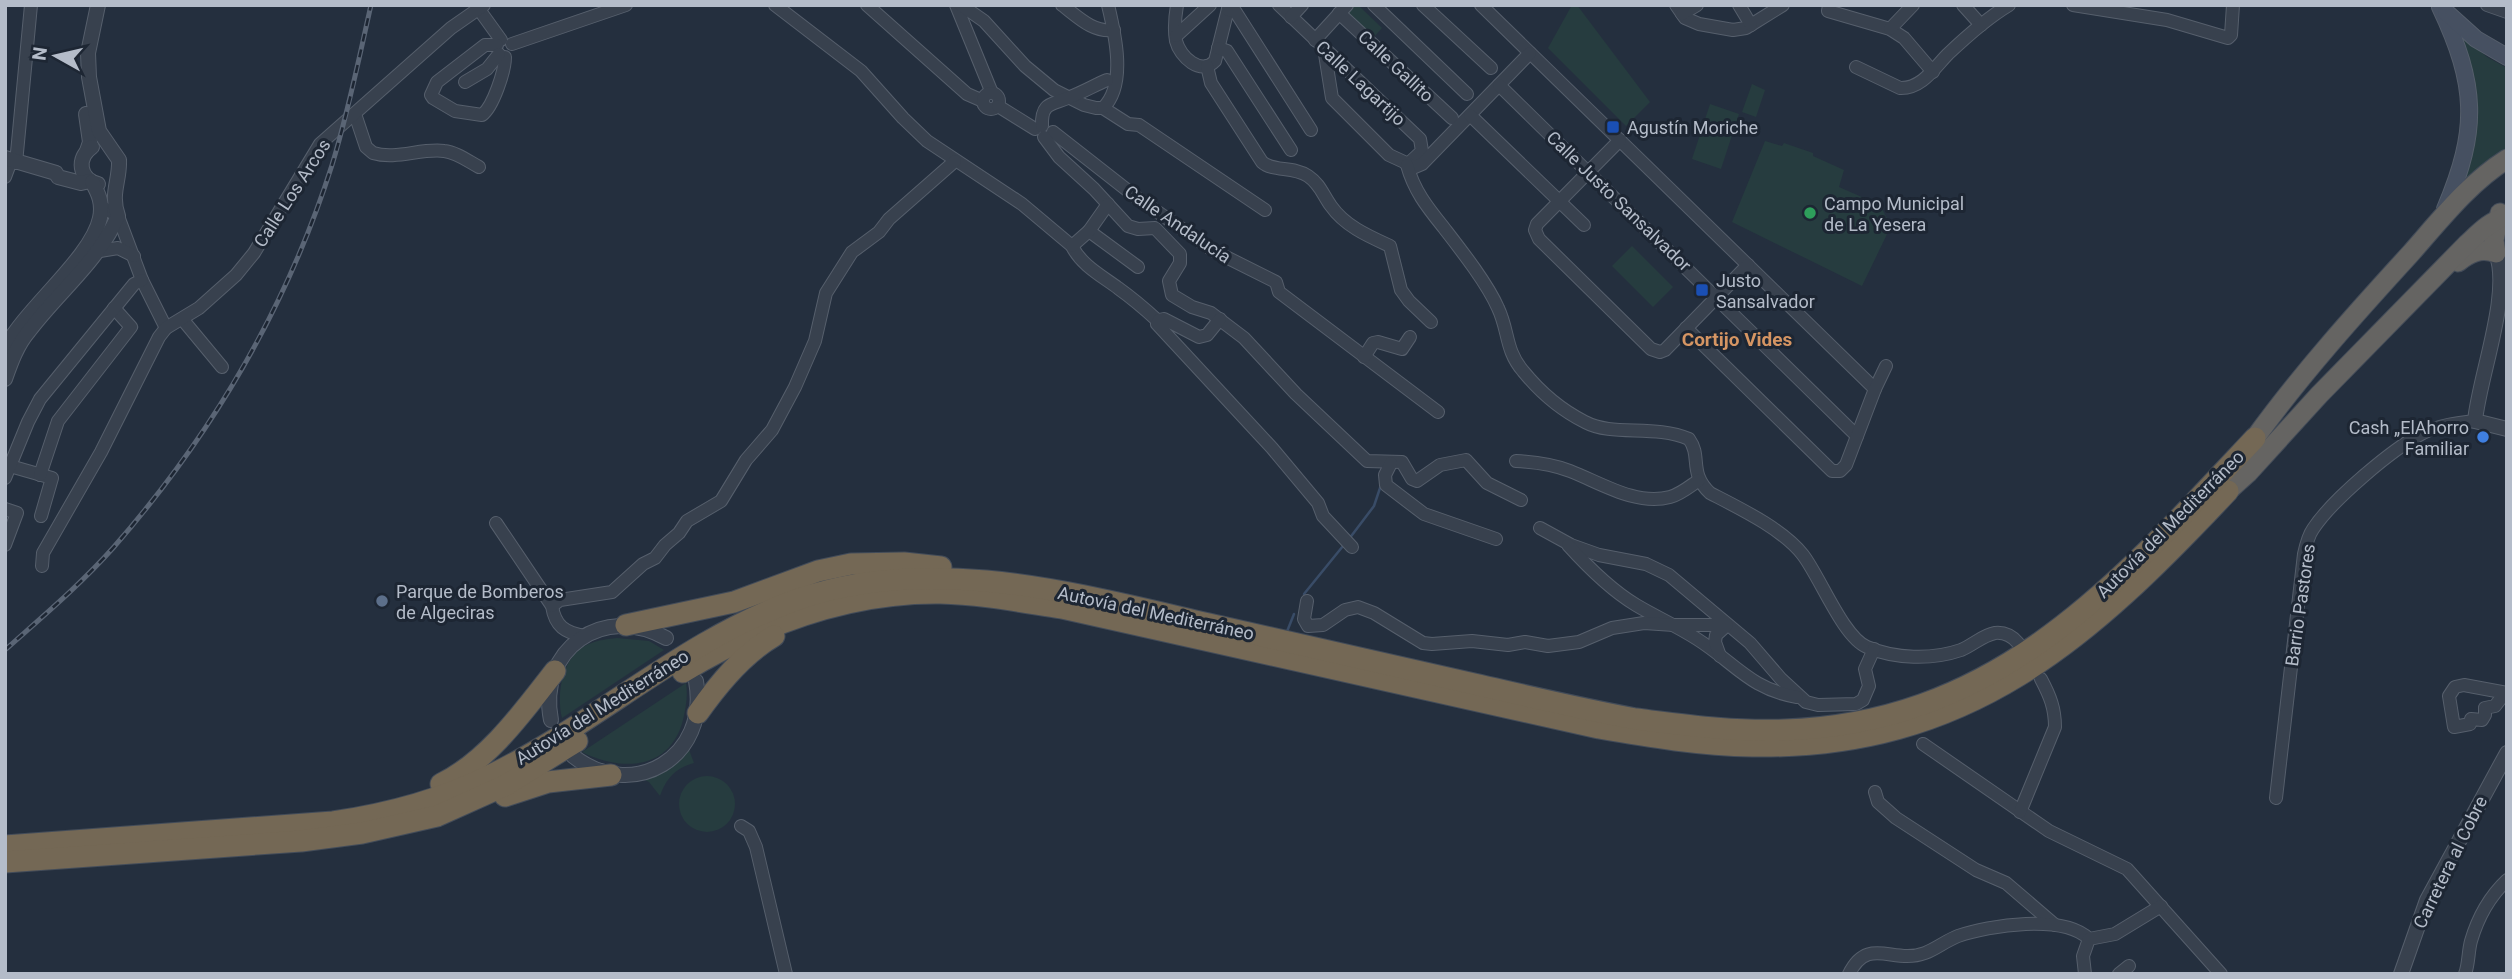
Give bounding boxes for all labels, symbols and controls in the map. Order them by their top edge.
north arrow [21,21,91,91]
street label: Calle Gallito [1354,26,1438,106]
street label: Calle Lagartijo [1312,36,1410,130]
text: N [27,45,52,62]
place label: Agustín Moriche [1627,117,1758,138]
marker: Agustín Moriche [1605,119,1621,135]
street label: Calle Justo Sansalvador [1542,127,1696,275]
street label: Calle Los Arcos [249,135,335,251]
street label: Calle Andalucía [1121,181,1235,267]
place label: Campo Municipal de La Yesera [1824,193,1964,235]
marker: Campo Municipal de La Yesera [1802,205,1818,221]
place label: Justo Sansalvador [1716,270,1815,312]
marker: Justo Sansalvador [1694,282,1710,298]
district label: Cortijo Vides [1682,328,1793,351]
place label: Cash „ElAhorro Familiar [2349,417,2469,459]
marker: Cash „ElAhorro Familiar [2475,429,2491,445]
street label: Autovía del Mediterráneo [2092,446,2248,602]
street label: Barrio Pastores [2281,542,2319,668]
place label: Parque de Bomberos de Algeciras [396,581,564,623]
street label: Autovía del Mediterráneo [1056,582,1256,644]
marker: Parque de Bomberos de Algeciras [374,593,390,609]
street label: Autovía del Mediterráneo [512,645,692,769]
street label: Carretera al Cobre [2409,792,2491,932]

